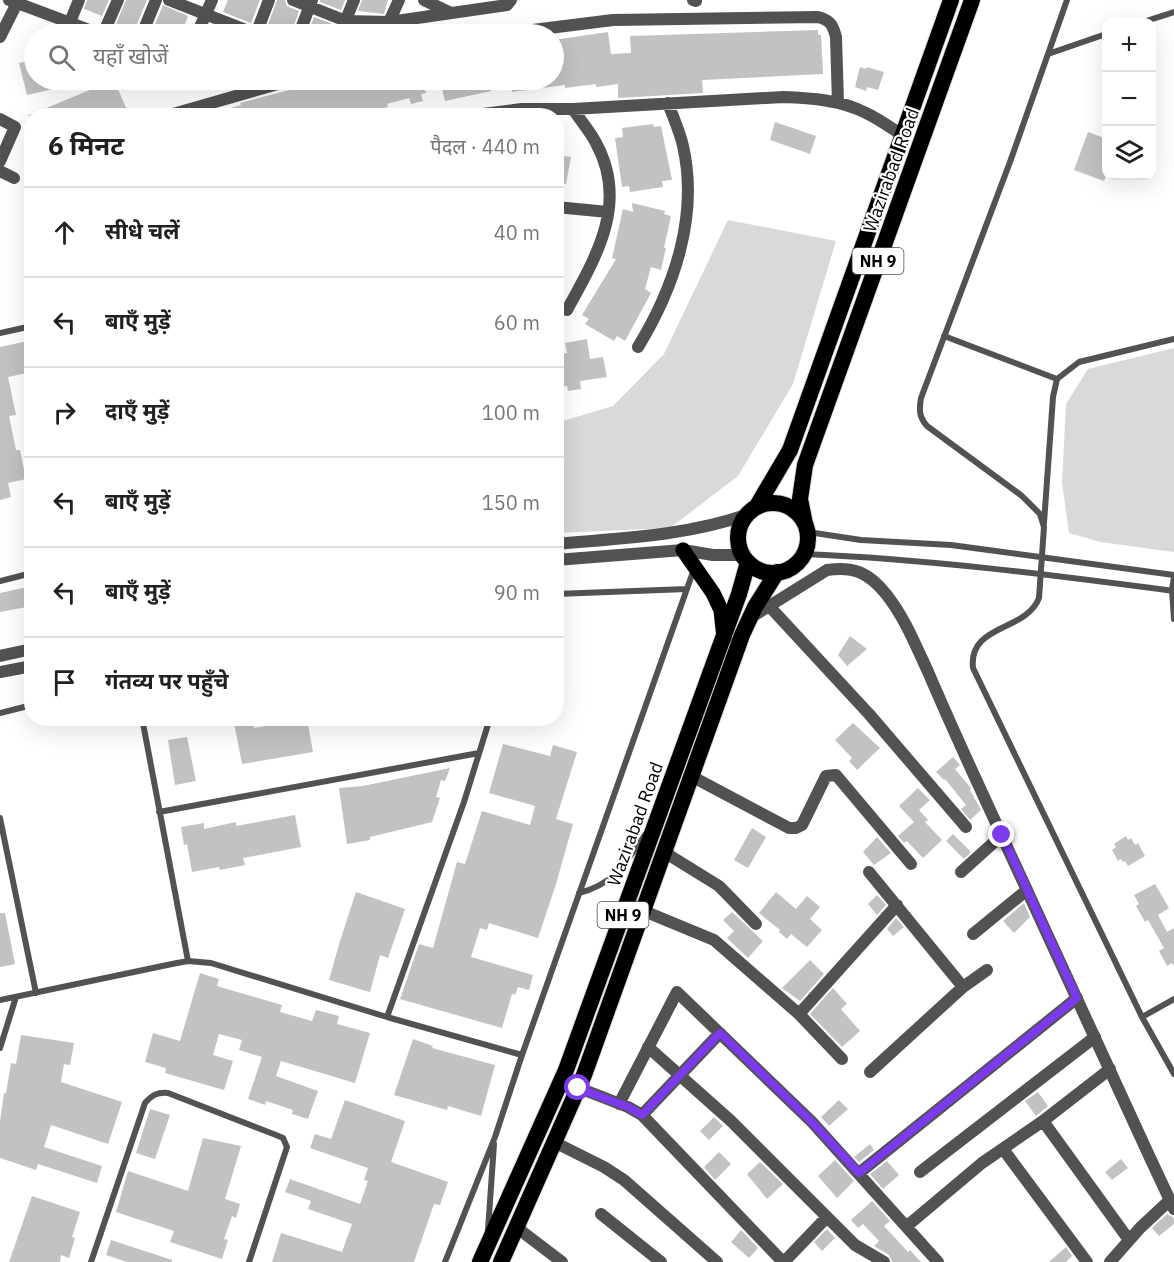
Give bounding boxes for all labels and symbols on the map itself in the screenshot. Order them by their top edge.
street label: Wazirabad Road [858,105,924,235]
road number: NH 9 [852,248,904,274]
street label: Wazirabad Road [602,759,668,889]
route end [988,821,1014,847]
road number: NH 9 [598,902,648,928]
route start [564,1074,590,1100]

